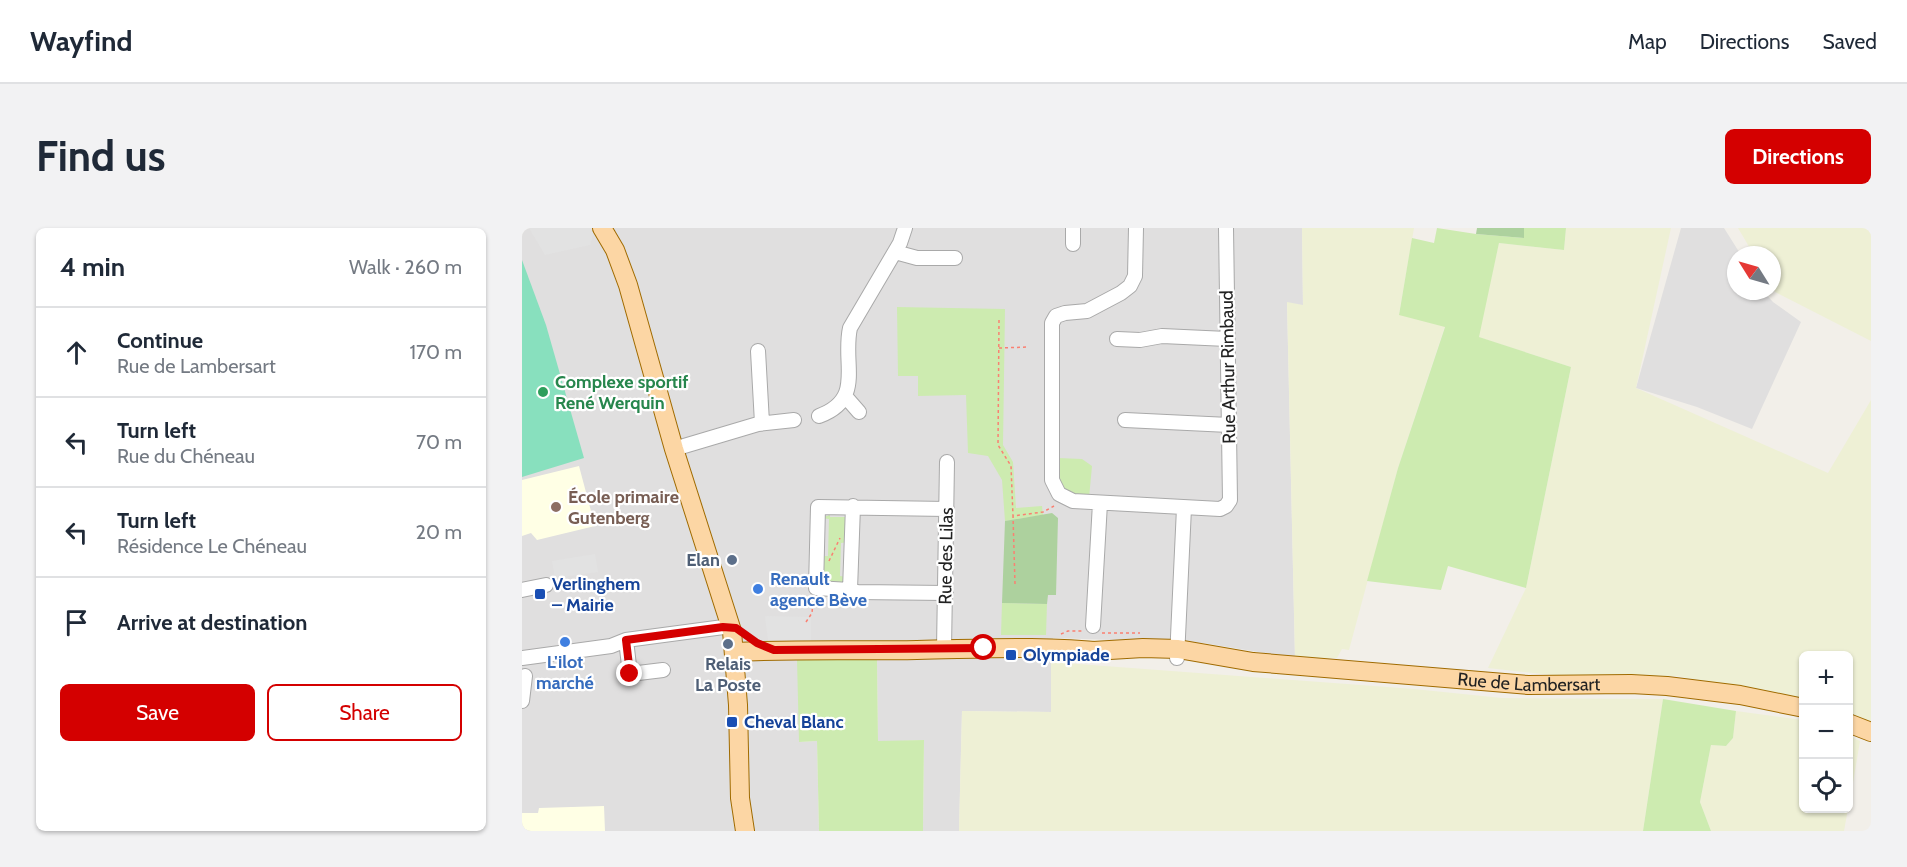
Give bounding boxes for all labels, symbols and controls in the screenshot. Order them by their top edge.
text: Wayfind [30,24,132,58]
text: Map [1628,29,1667,54]
text: Directions [1700,29,1789,54]
text: Saved [1822,29,1877,54]
button: Directions [1725,129,1871,184]
text: Find us [36,130,165,182]
north arrow [1727,246,1781,300]
text: 4 min [60,251,125,283]
text: Walk · 260 m [349,255,462,279]
street label: Rue Arthur Rimbaud [1216,290,1240,444]
text: Continue [117,327,203,354]
icon: ahead [60,336,93,369]
text: 170 m [410,340,462,364]
text: Rue de Lambersart [117,354,276,378]
place label: Complexe sportif René Werquin [555,371,688,414]
marker: Complexe sportif René Werquin [536,385,550,399]
text: Turn left [117,417,196,444]
icon: left [60,426,93,459]
text: 70 m [416,430,462,454]
text: Rue du Chéneau [117,444,255,468]
place label: École primaire Gutenberg [568,486,679,529]
marker: École primaire Gutenberg [549,500,563,514]
text: Turn left [117,507,196,534]
street label: Rue des Lilas [934,507,958,605]
icon: left [60,516,93,549]
text: 20 m [416,520,462,544]
text: Résidence Le Chéneau [117,534,307,558]
place label: Elan [686,549,720,571]
marker: Elan [725,553,739,567]
place label: Renault agence Bève [770,568,867,611]
place label: Verlinghem – Mairie [552,573,640,616]
marker: Renault agence Bève [751,582,765,596]
marker: Verlinghem – Mairie [533,587,547,601]
icon: arrive [60,606,93,639]
text: Arrive at destination [117,609,307,636]
route start [970,634,996,660]
marker: L'ilot marché [558,635,572,649]
marker: Relais La Poste [721,637,735,651]
place label: Olympiade [1023,644,1110,666]
marker: Olympiade [1004,648,1018,662]
place label: L'ilot marché [536,651,594,694]
map controls [1799,651,1853,813]
button: + [1799,651,1853,705]
place label: Relais La Poste [695,653,761,696]
route end [616,660,642,686]
street label: Rue de Lambersart [1457,668,1600,696]
button: Save [60,684,255,741]
button: Share [267,684,462,741]
button: − [1799,705,1853,759]
place label: Cheval Blanc [744,711,844,733]
marker: Cheval Blanc [725,715,739,729]
button: locate [1799,759,1853,813]

